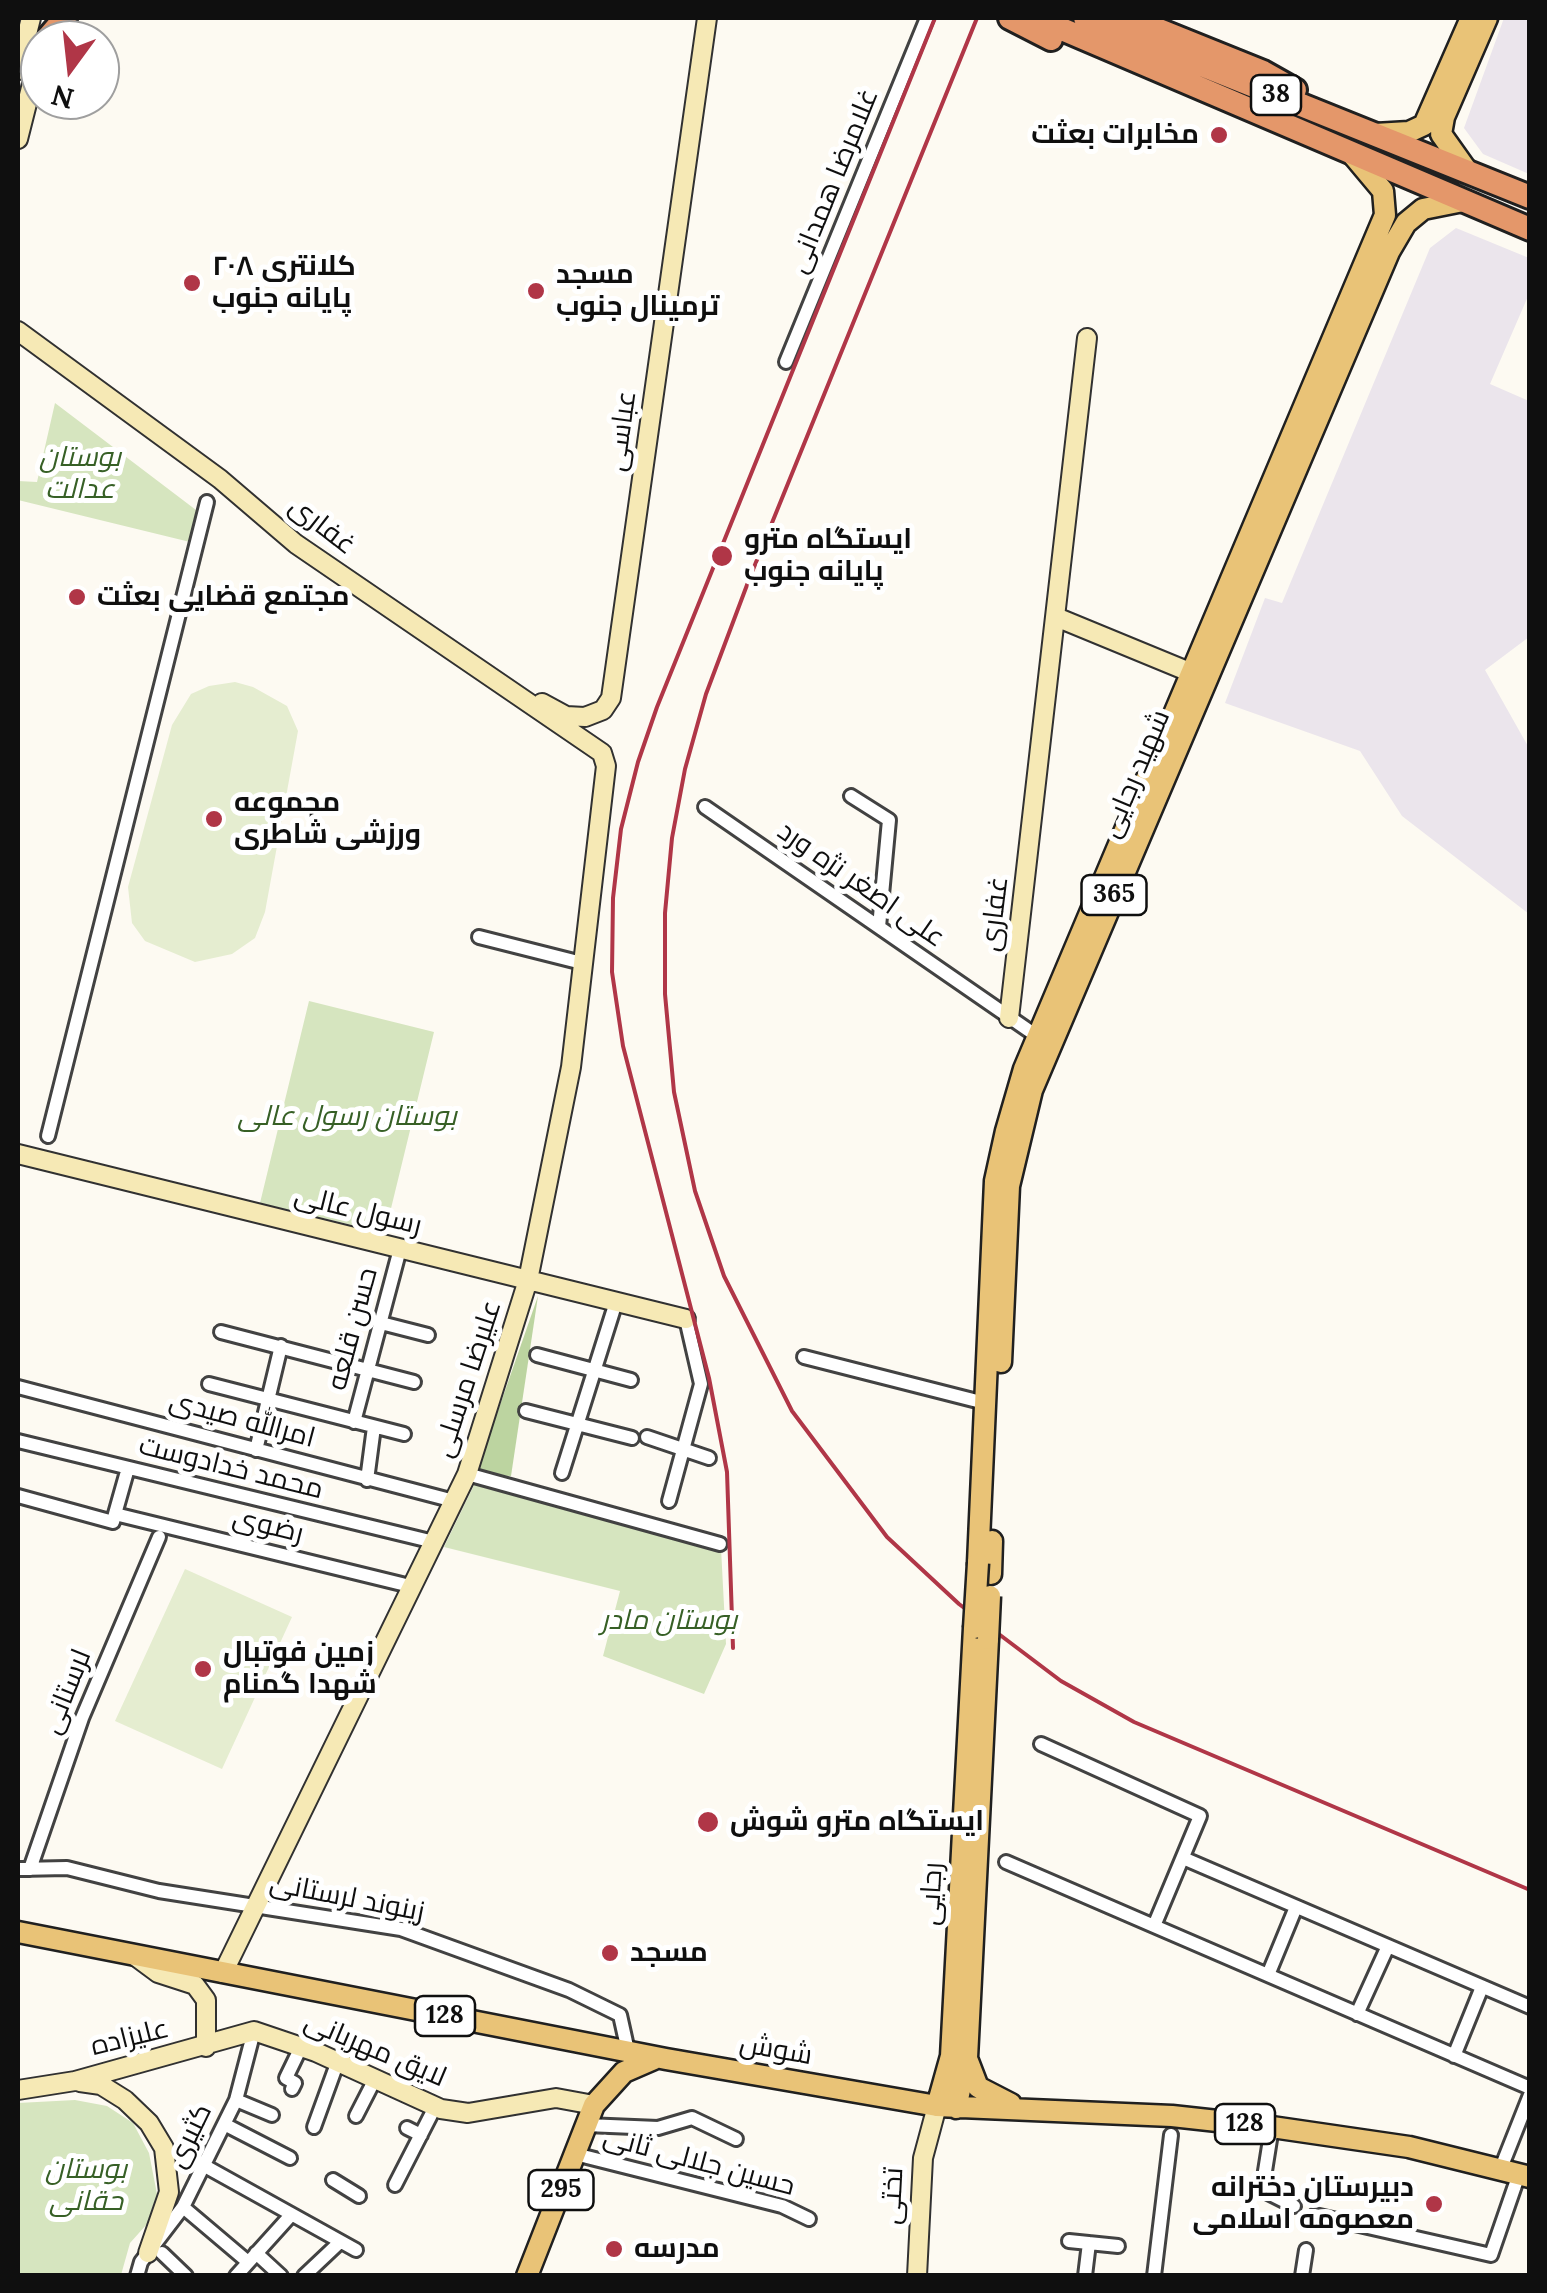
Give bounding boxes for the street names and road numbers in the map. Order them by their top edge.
road number: 38 [1251,75,1301,115]
street label: غلامرضا همدانی [782,84,886,278]
street label: عباسی [600,389,644,473]
street label: غفاری [282,490,362,562]
street label: شهید رجایی [1094,705,1178,843]
street label: علی اصغر نژه ورد [771,815,951,955]
street label: غفاری [974,875,1016,953]
road number: 365 [1082,875,1146,915]
street label: رسول عالی [291,1179,425,1243]
street label: حسن قلعه [321,1264,385,1394]
street label: علیرضا مرسلی [427,1296,509,1462]
street label: امرالله صیدی [165,1384,319,1456]
street label: محمد خدادوست [135,1429,327,1507]
street label: رضوی [229,1501,307,1551]
street label: لرستانی [35,1645,99,1739]
street label: رجایی [914,1861,950,1927]
street label: زینوند لرستانی [267,1867,427,1929]
road number: 128 [415,1996,475,2036]
street label: لایق مهربانی [299,2005,451,2095]
street label: علیزاده [88,2012,172,2064]
street label: شوش [737,2027,815,2073]
street label: کثیری [160,2098,220,2174]
road number: 128 [1215,2104,1275,2144]
street label: حسین جلالی ثانی [600,2120,798,2204]
street label: تختی [875,2166,911,2226]
road number: 295 [528,2170,594,2210]

